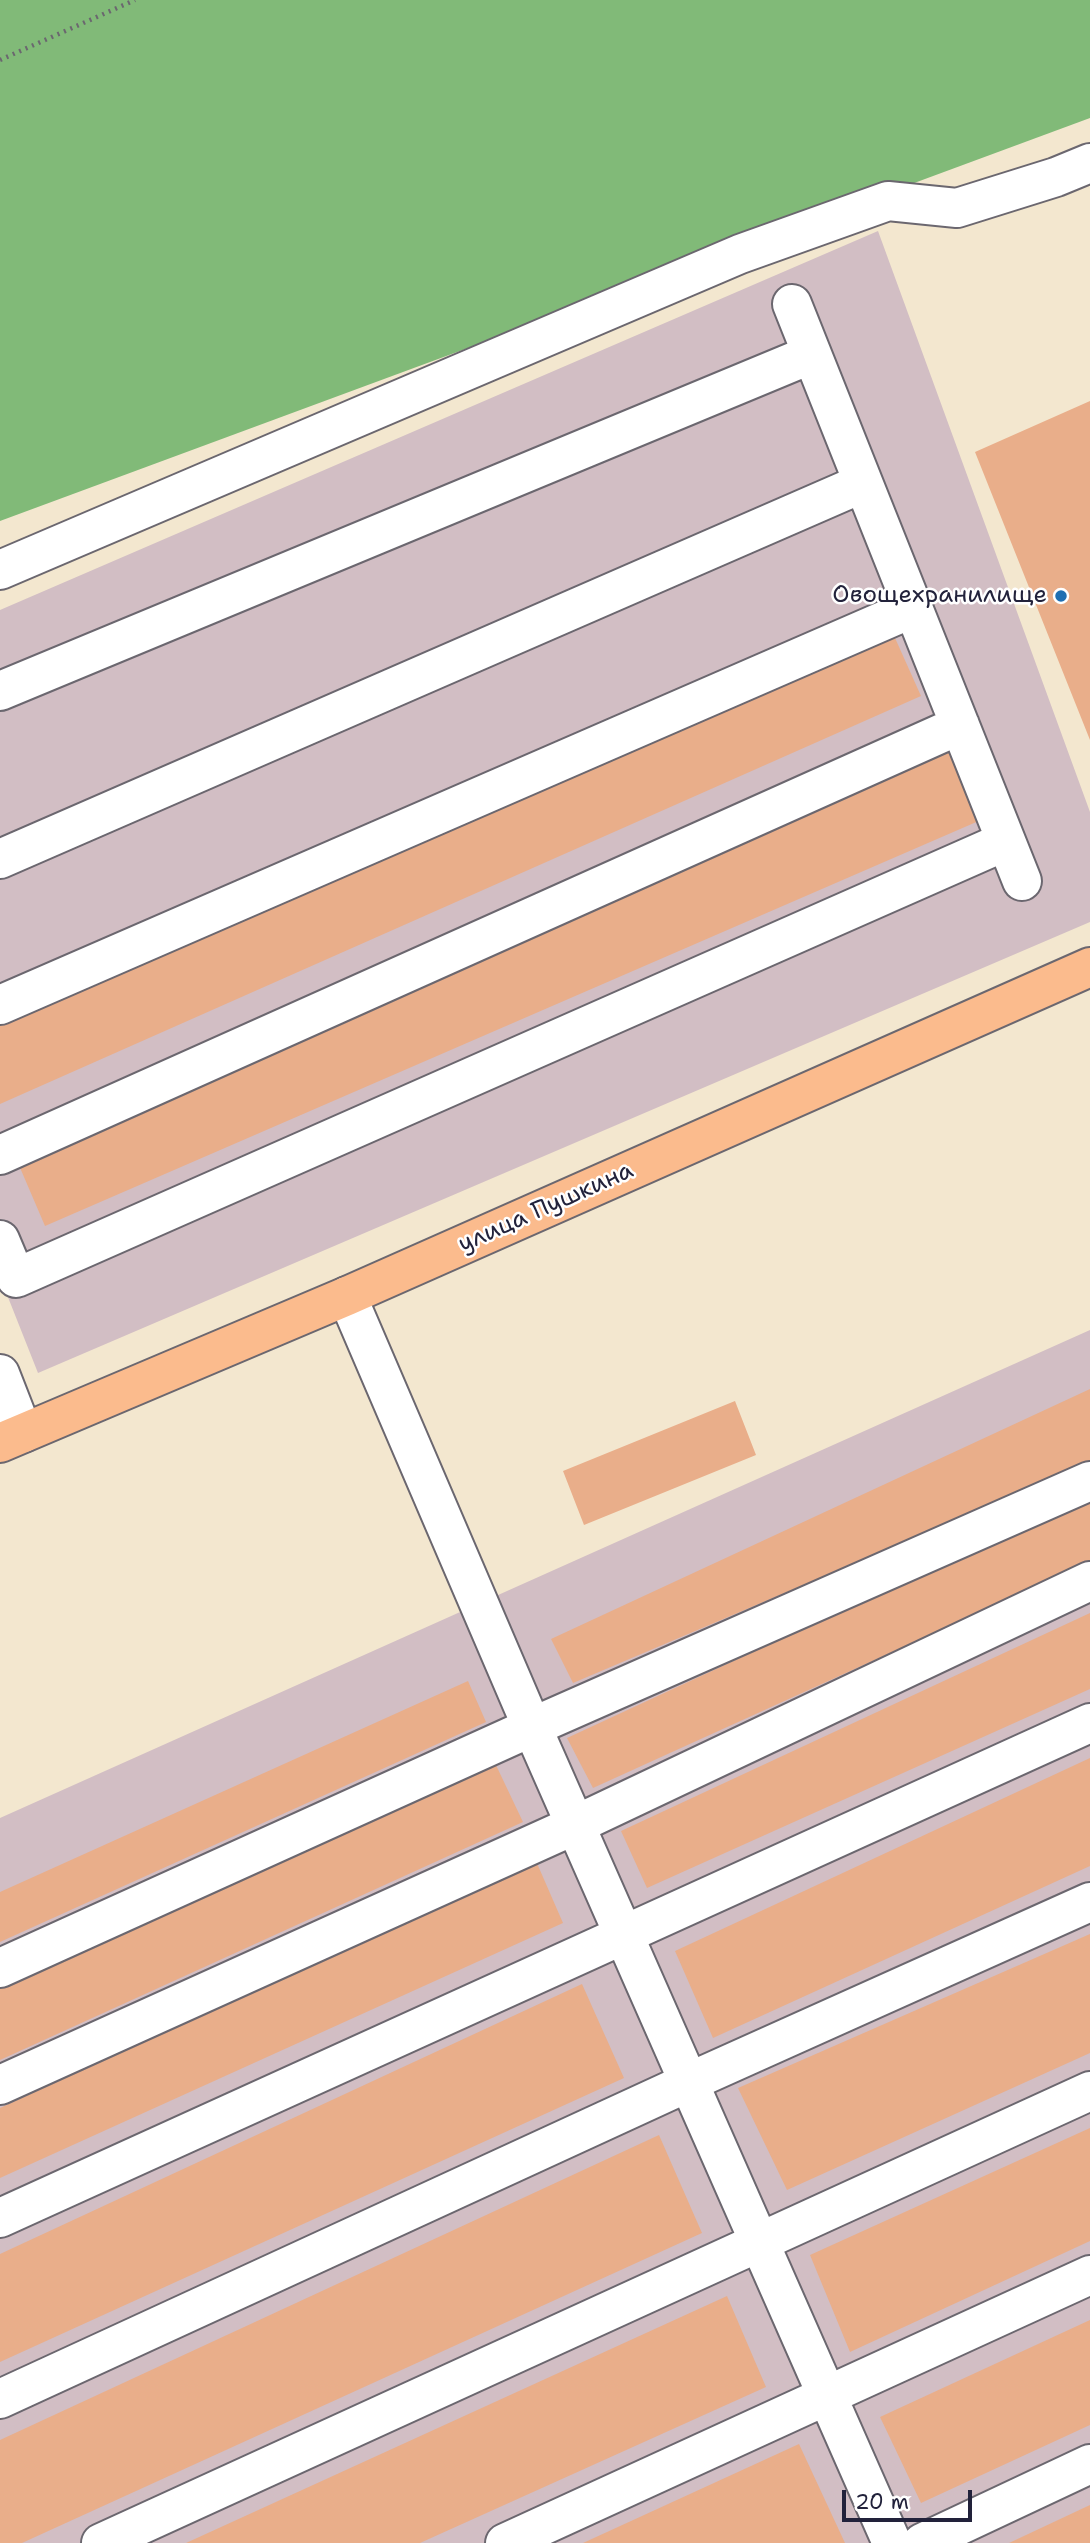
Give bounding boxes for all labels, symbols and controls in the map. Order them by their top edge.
place label: Овощехранилище [832,582,1047,610]
marker: Овощехранилище [1053,588,1069,604]
street label: улица Пушкина [454,1157,638,1259]
scale bar [845,2476,974,2520]
text: 20 m [855,2488,909,2516]

